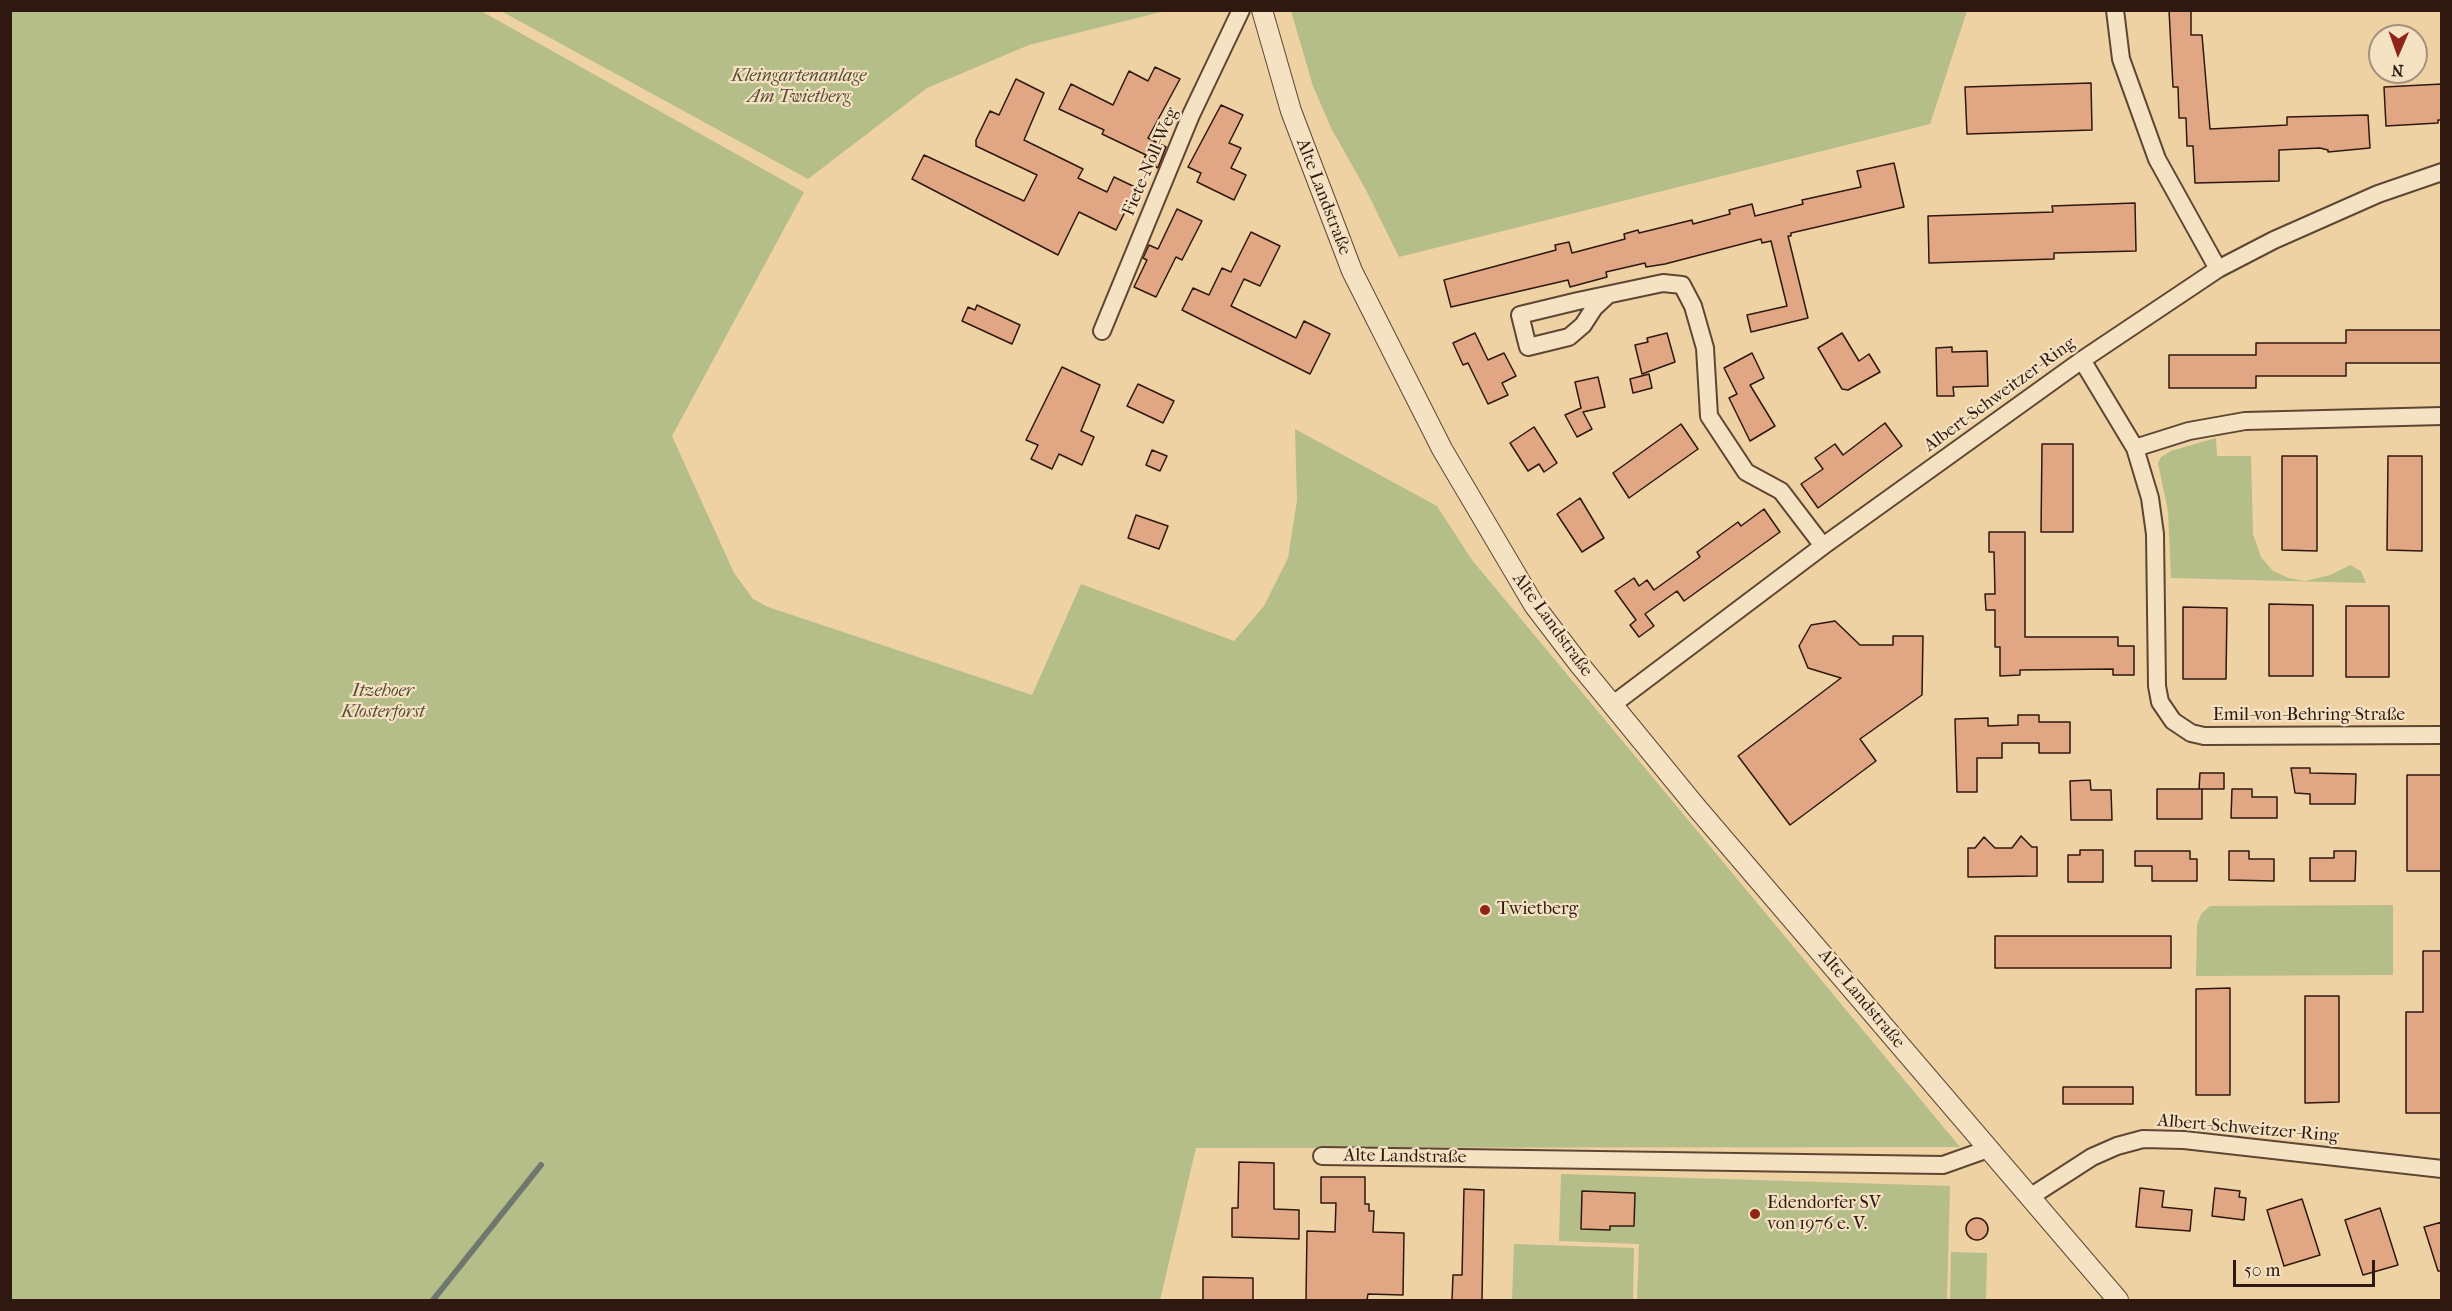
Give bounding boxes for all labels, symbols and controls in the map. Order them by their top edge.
north arrow [2368,24,2428,84]
text: N [2391,61,2404,80]
park label: Kleingartenanlage Am Twietberg [732,66,866,109]
street label: Fiete-Noll-Weg [1118,105,1184,219]
street label: Alte Landstraße [1291,136,1355,258]
street label: Albert-Schweitzer-Ring [1920,333,2080,457]
street label: Alte Landstraße [1507,569,1597,681]
park label: Itzehoer Klosterforst [341,681,425,724]
street label: Emil-von-Behring-Straße [2213,705,2405,727]
place label: Twietberg [1497,899,1578,921]
marker: Twietberg [1478,903,1492,917]
street label: Alte Landstraße [1813,945,1909,1053]
street label: Albert-Schweitzer-Ring [2157,1110,2339,1148]
street label: Alte Landstraße [1343,1145,1467,1169]
place label: Edendorfer SV von 1976 e. V. [1767,1193,1881,1236]
marker: Edendorfer SV von 1976 e. V. [1748,1207,1762,1221]
scale bar [2236,1248,2378,1286]
text: 50 m [2244,1260,2280,1281]

